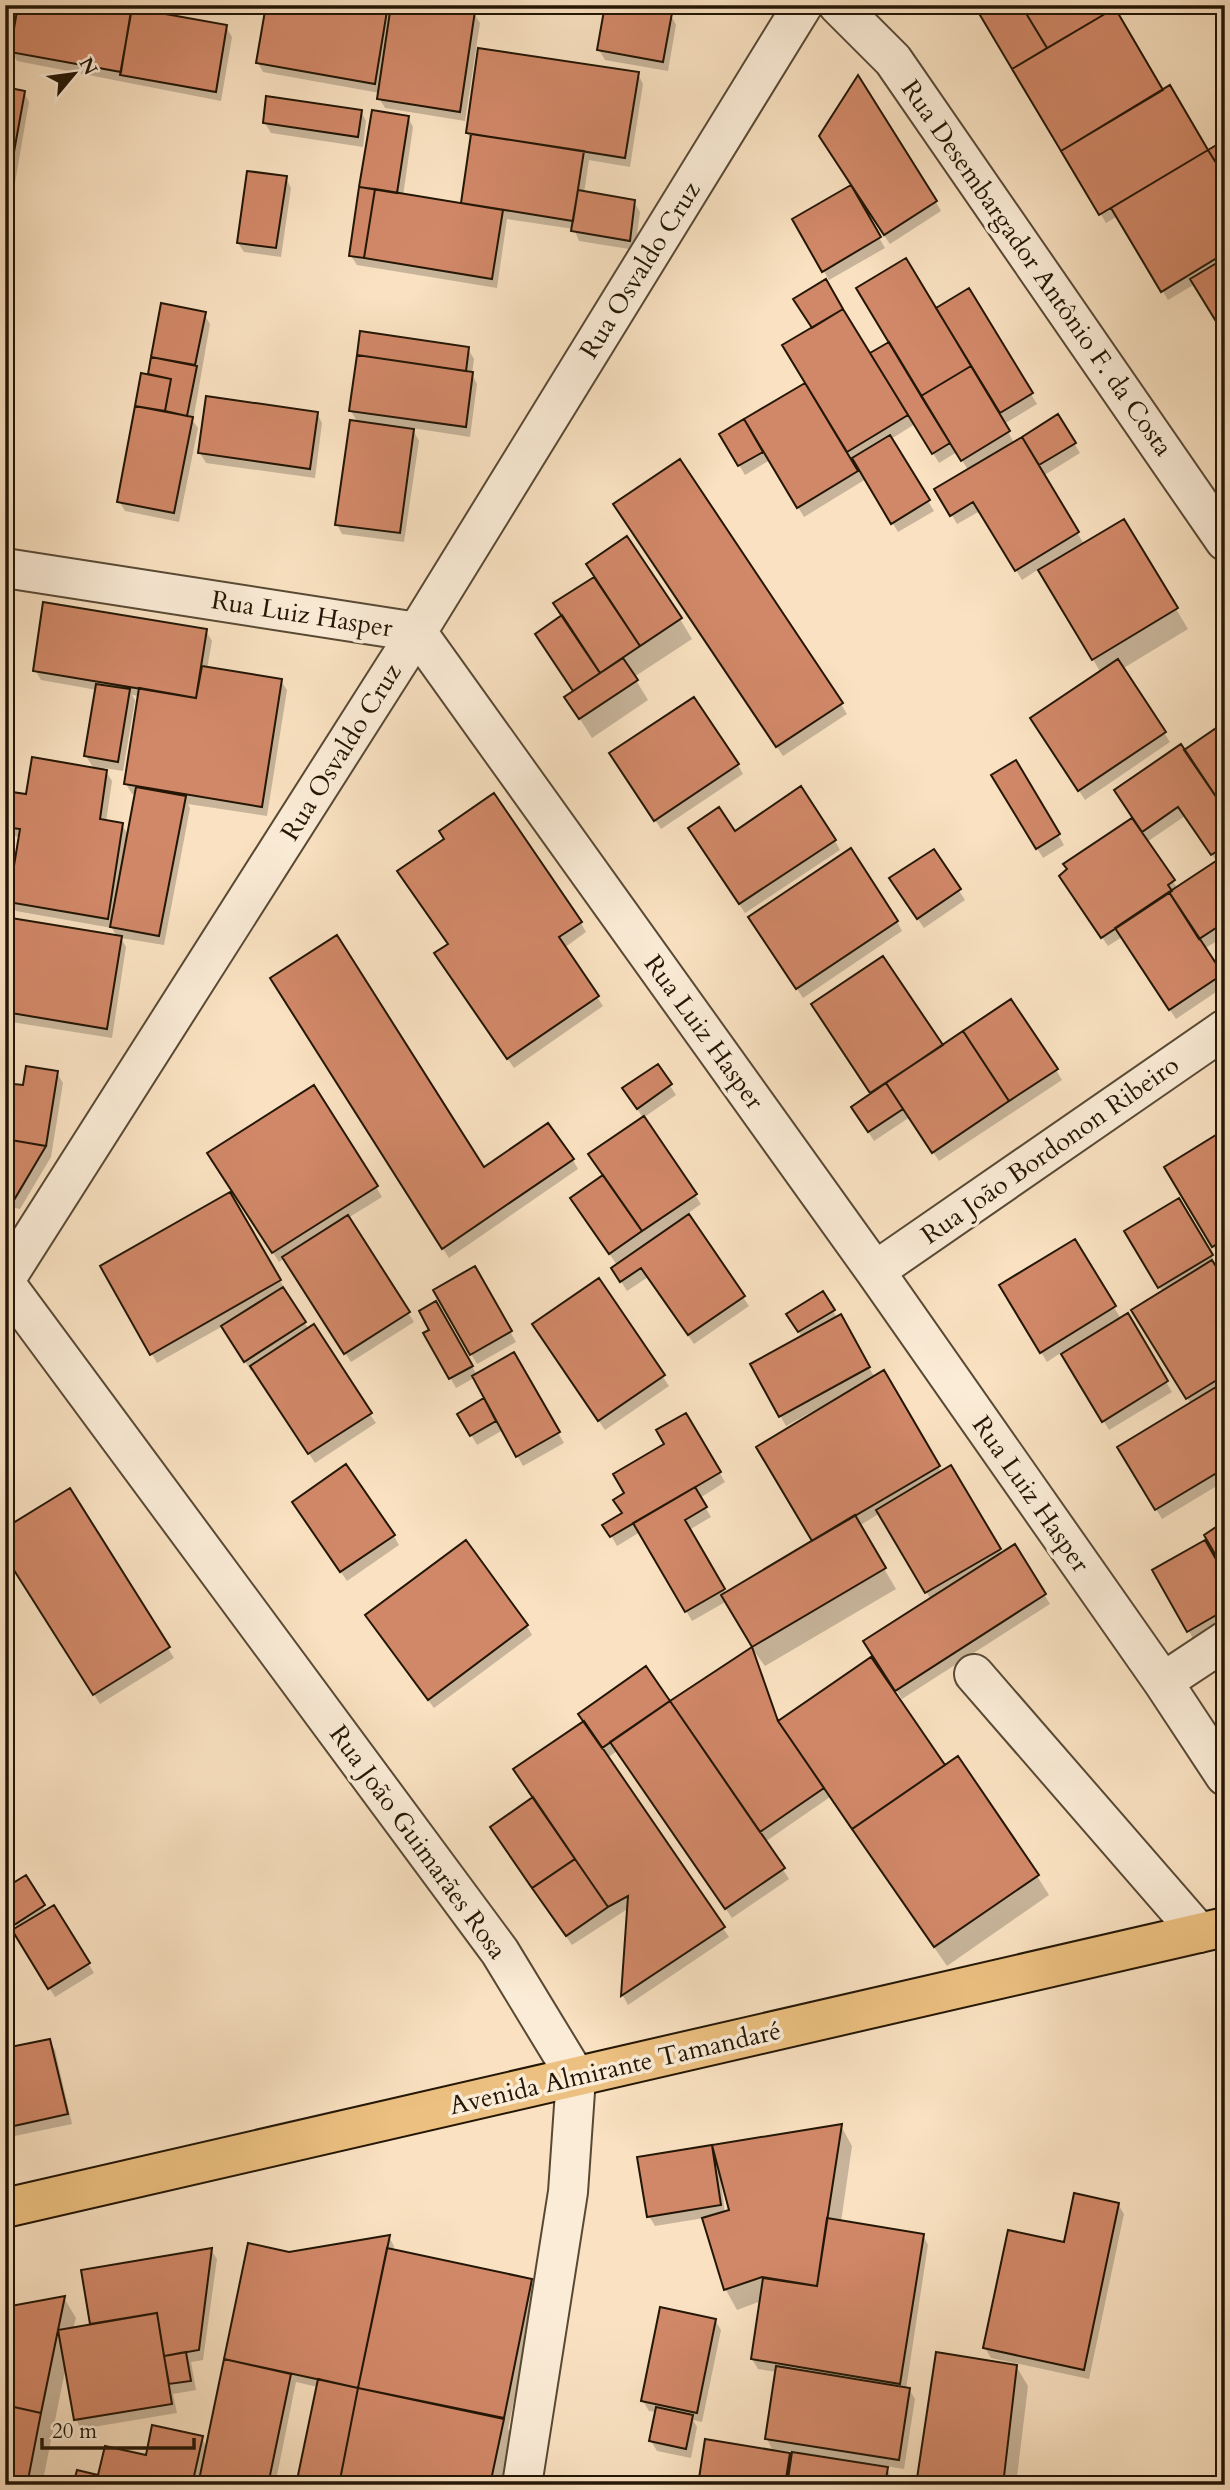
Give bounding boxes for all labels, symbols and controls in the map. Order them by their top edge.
north arrow [38,38,108,108]
text: N [73,53,104,80]
street label: Rua Desembargador Antônio F. da Costa [893,73,1181,463]
street label: Rua Osvaldo Cruz [571,174,709,365]
street label: Rua Luiz Hasper [209,582,396,646]
street label: Rua Osvaldo Cruz [272,656,410,847]
street label: Rua Luiz Hasper [636,948,772,1117]
street label: Rua João Bordonon Ribeiro [914,1048,1186,1252]
street label: Rua Luiz Hasper [964,1409,1098,1579]
street label: Rua João Guimarães Rosa [321,1718,515,1966]
street label: Avenida Almirante Tamandaré [446,2013,784,2123]
scale bar [42,2406,194,2450]
text: 20 m [52,2417,97,2446]

